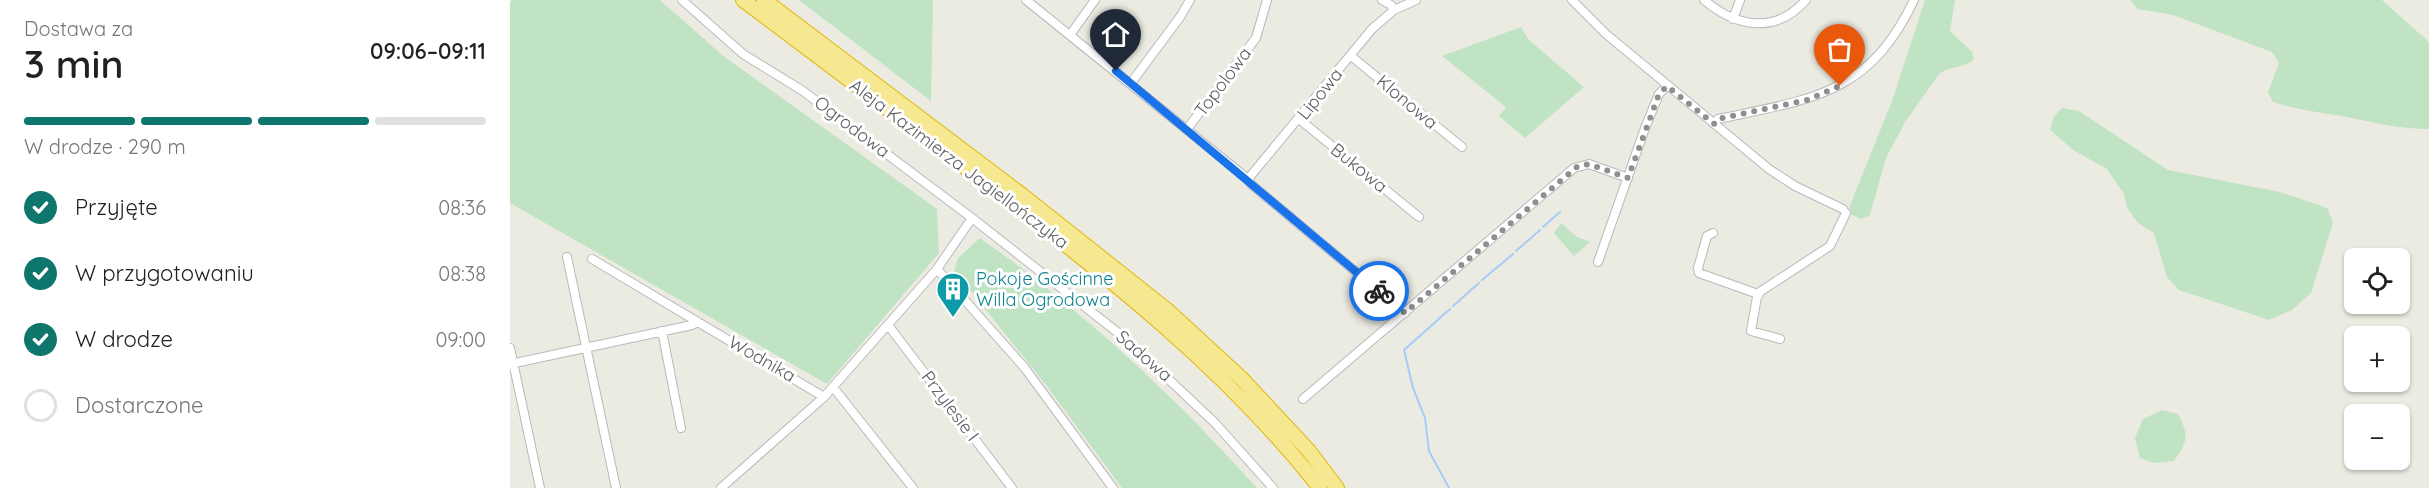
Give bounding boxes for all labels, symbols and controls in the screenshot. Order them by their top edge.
pin [1090,9,1141,71]
text: Dostawa za [24,16,133,41]
icon: home [1099,18,1132,51]
pin [1814,24,1865,86]
icon: bag [1823,33,1856,66]
text: 09:06–09:11 [370,37,486,65]
text: 3 min [24,39,123,88]
street label: Topolowa [1189,43,1256,121]
street label: Lipowa [1292,63,1347,124]
street label: Klonowa [1372,69,1443,134]
street label: Aleja Kazimierza Jagiellończyka [845,74,1073,254]
street label: Ogrodowa [810,91,895,162]
text: W drodze · 290 m [24,134,186,159]
street label: Bukowa [1326,138,1392,198]
icon: check [24,191,57,224]
text: Przyjęte [75,193,158,221]
text: 08:36 [438,195,486,220]
map controls [2344,248,2410,470]
button: locate [2344,248,2410,314]
icon: check [24,257,57,290]
text: W przygotowaniu [75,259,254,287]
text: 08:38 [438,261,486,286]
courier [1349,261,1409,321]
place label: Pokoje Gościnne Willa Ogrodowa [976,267,1113,311]
building icon: Pokoje Gościnne Willa Ogrodowa [935,271,971,318]
icon: bike [1363,275,1396,308]
icon: check [24,323,57,356]
text: W drodze [75,325,173,353]
street label: Sadowa [1111,325,1177,386]
button: + [2344,326,2410,392]
text: 09:00 [435,327,486,352]
street label: Wodnika [725,330,800,387]
street label: Przylesie I [916,366,984,446]
text: Dostarczone [75,391,204,419]
button: − [2344,404,2410,470]

